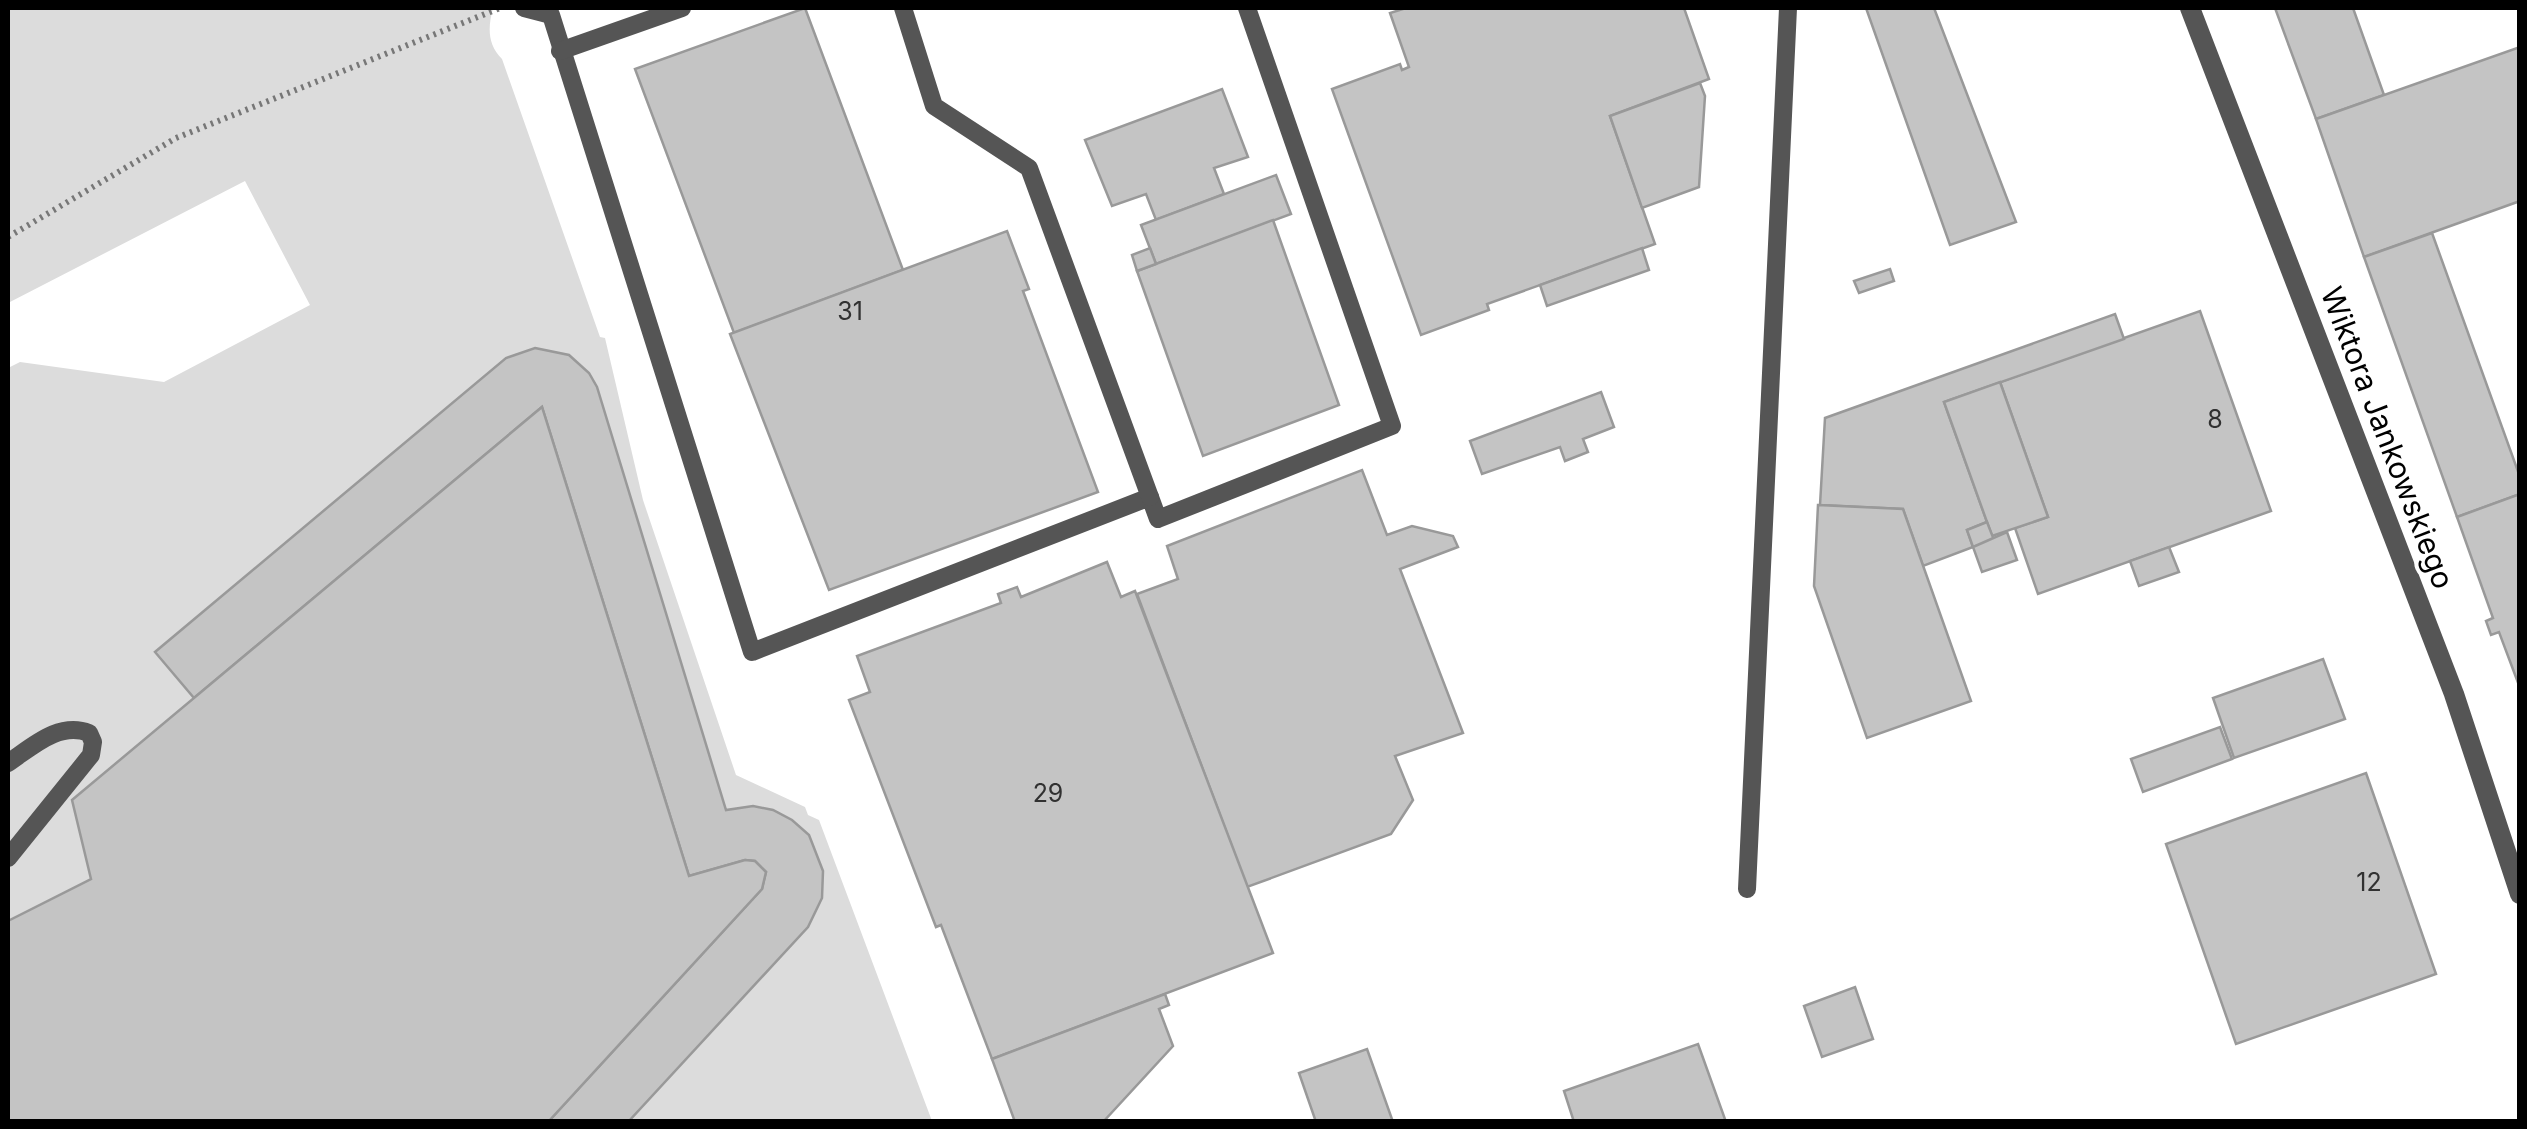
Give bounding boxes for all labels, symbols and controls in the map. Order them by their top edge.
street label: Wiktora Jankowskiego [2314,282,2462,594]
house number: 31 [837,296,863,326]
house number: 8 [2207,404,2223,434]
house number: 29 [1033,778,1063,808]
house number: 12 [2356,867,2382,897]

